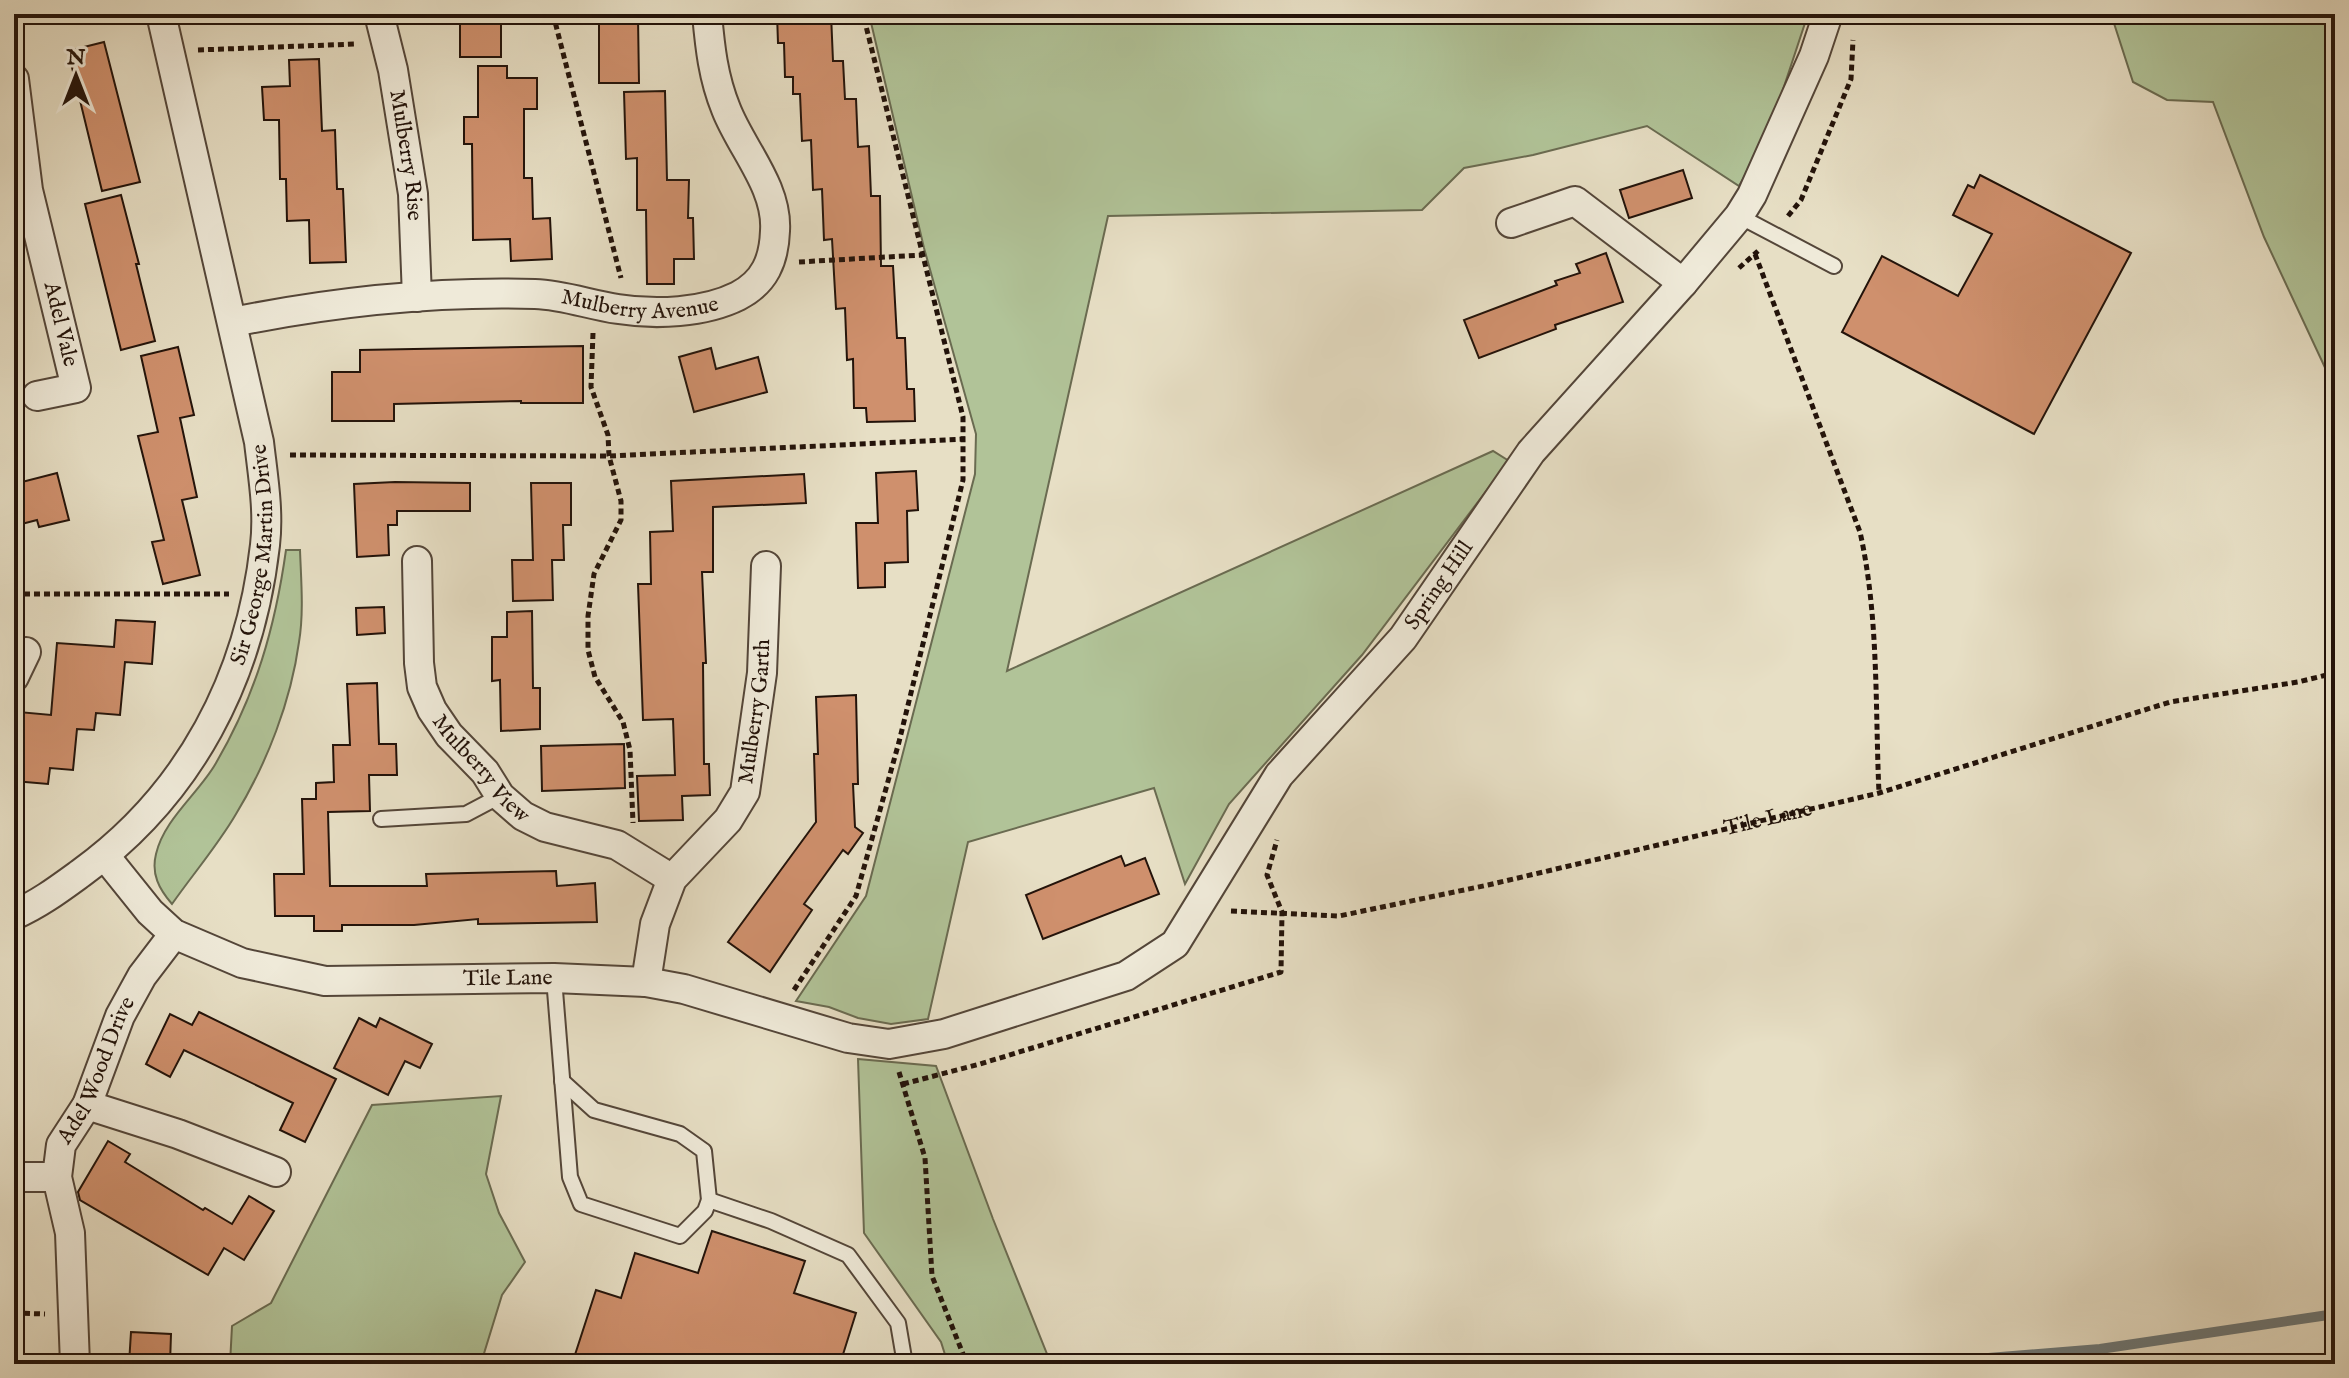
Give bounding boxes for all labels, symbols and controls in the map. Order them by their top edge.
north arrow [36,36,116,116]
text: N [65,44,86,72]
street label: Mulberry Rise [382,88,428,221]
street label: Adel Vale [37,278,84,369]
street label: Mulberry Avenue [558,283,722,326]
street label: Sir George Martin Drive [224,443,280,669]
street label: Spring Hill [1399,535,1480,636]
street label: Mulberry Garth [732,638,777,786]
street label: Mulberry View [425,709,536,830]
street label: Tile Lane [1721,795,1815,843]
street label: Tile Lane [463,964,553,993]
street label: Adel Wood Drive [51,992,142,1150]

